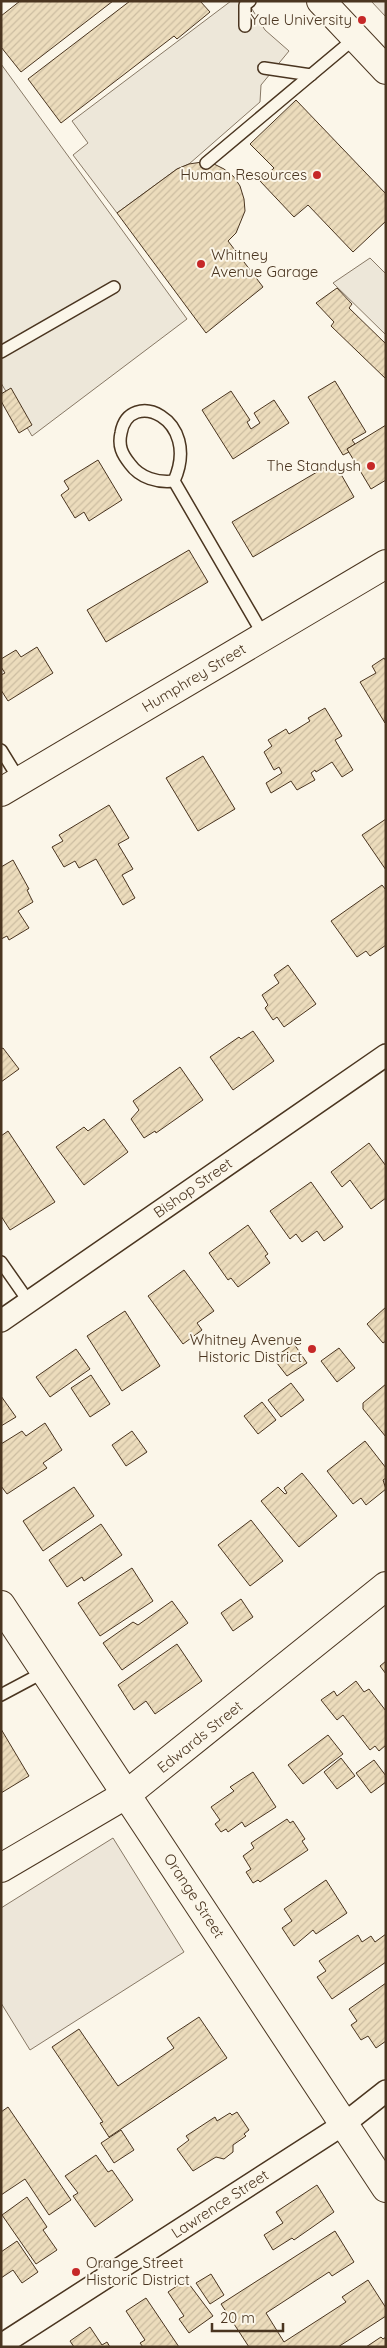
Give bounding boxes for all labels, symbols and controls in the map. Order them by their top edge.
place label: Yale University [251,10,352,29]
marker: Yale University [356,14,368,26]
place label: Human Resources [180,165,307,184]
marker: Human Resources [311,169,323,181]
place label: Whitney Avenue Garage [211,245,318,281]
marker: Whitney Avenue Garage [195,258,207,270]
place label: The Standysh [267,456,361,475]
marker: The Standysh [365,460,377,472]
street label: Humphrey Street [138,639,249,716]
street label: Bishop Street [150,1153,236,1222]
place label: Whitney Avenue Historic District [190,1330,302,1366]
marker: Whitney Avenue Historic District [306,1343,318,1355]
street label: Edwards Street [153,1696,246,1777]
street label: Orange Street [160,1850,229,1942]
street label: Lawrence Street [168,2165,272,2242]
place label: Orange Street Historic District [86,2253,190,2289]
marker: Orange Street Historic District [70,2266,82,2278]
scale bar [212,2300,283,2332]
text: 20 m [220,2308,255,2327]

